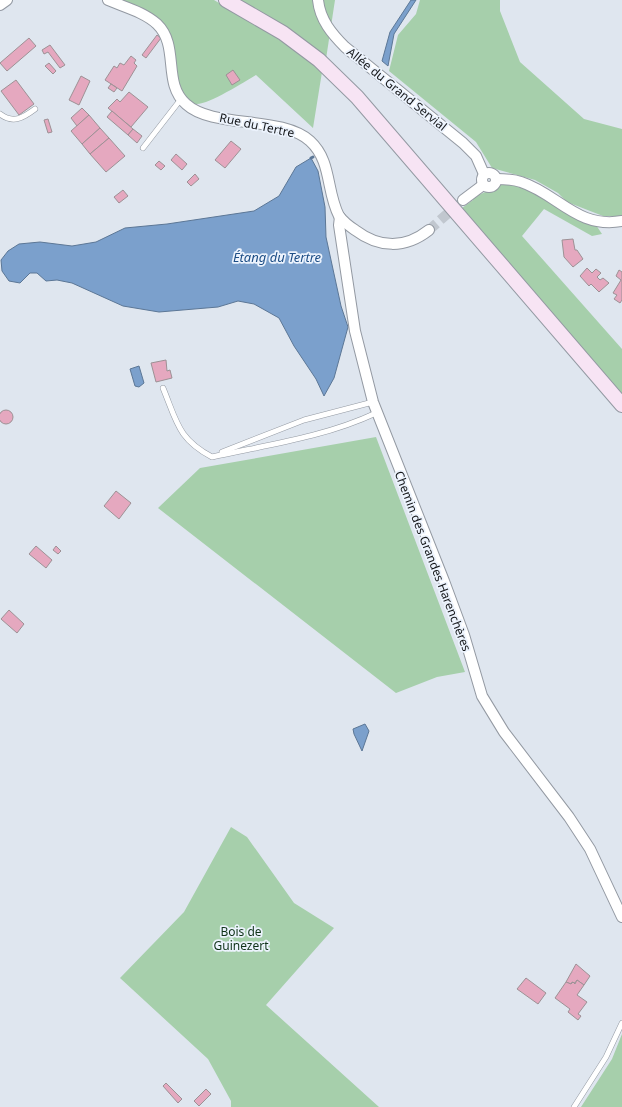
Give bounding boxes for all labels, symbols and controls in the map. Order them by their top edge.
street label: Allée du Grand Servial [344,43,450,135]
street label: Rue du Tertre [218,109,296,141]
water label: Étang du Tertre [233,248,322,266]
street label: Chemin des Grandes Harenchères [391,468,475,654]
park label: Bois de Guinezert [213,923,269,954]

